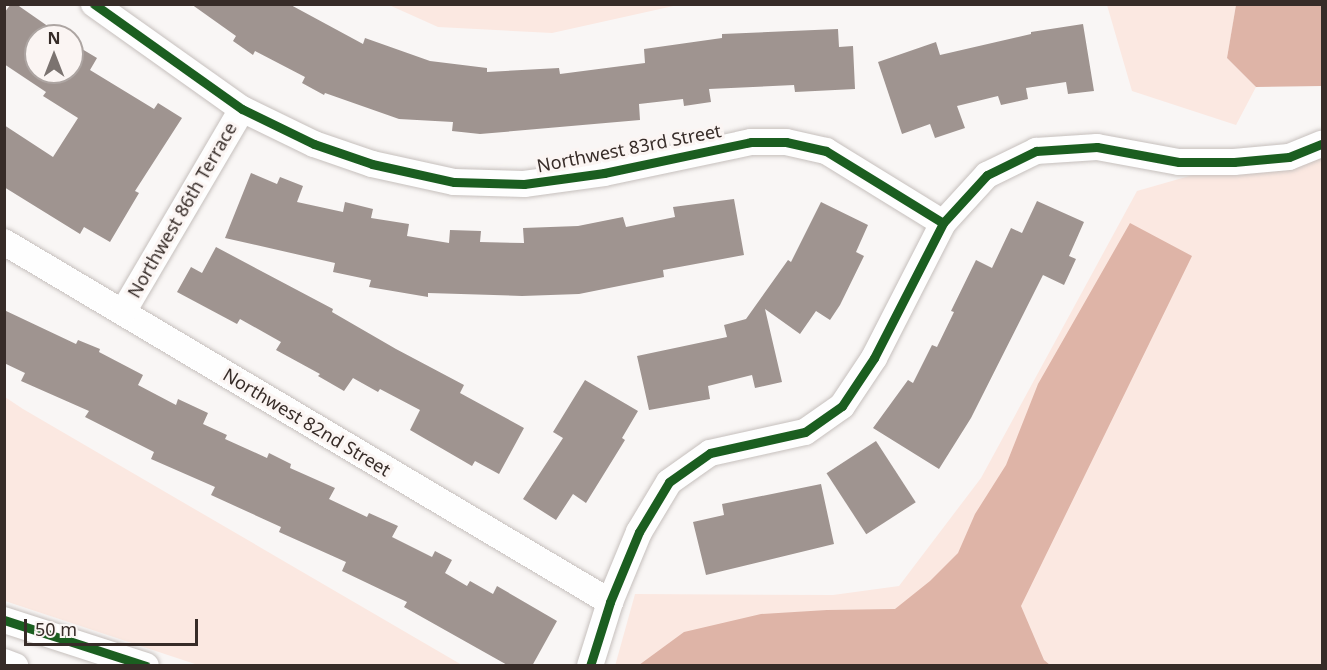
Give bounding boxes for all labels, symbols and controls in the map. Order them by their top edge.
north arrow [24,24,84,84]
text: N [47,27,61,49]
street label: Northwest 86th Terrace [123,118,241,302]
street label: Northwest 83rd Street [535,120,723,176]
street label: Northwest 82nd Street [219,363,395,481]
scale bar [27,607,201,645]
text: 50 m [35,617,77,641]

